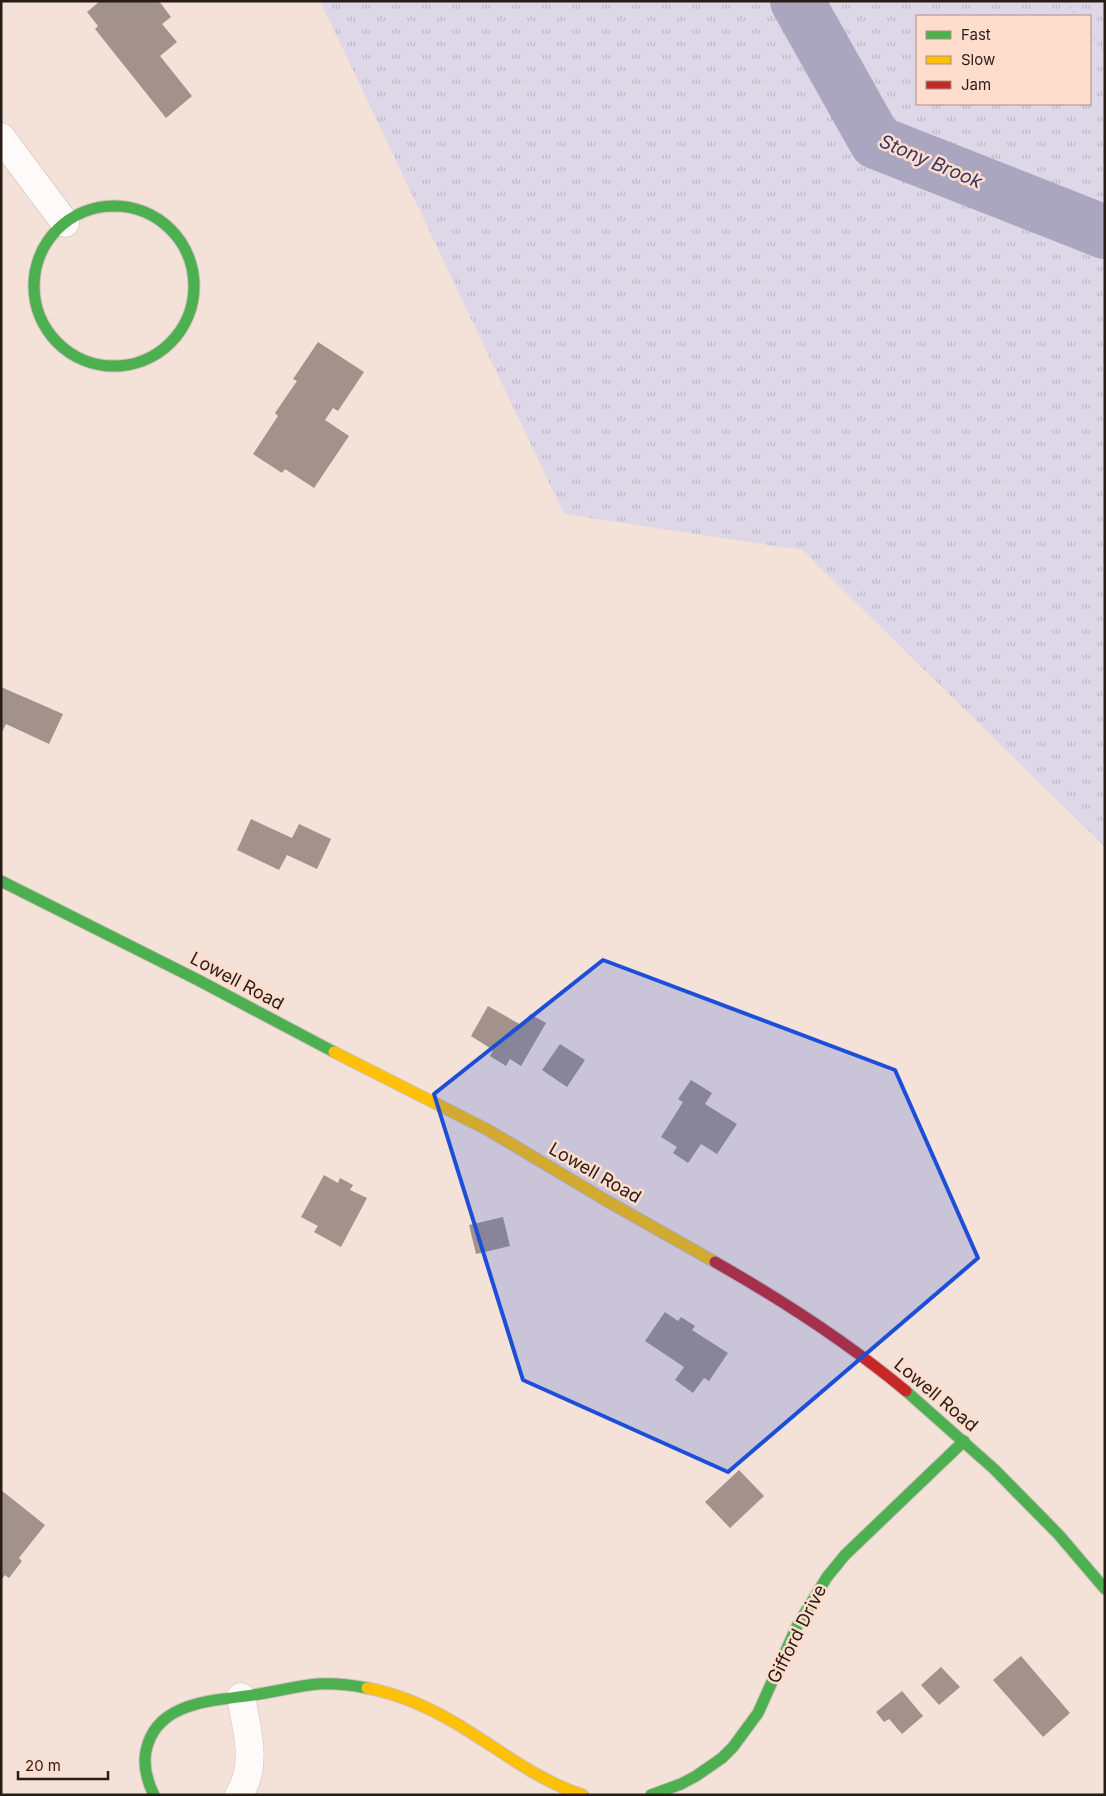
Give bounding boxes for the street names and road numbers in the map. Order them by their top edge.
street label: Lowell Road [187,947,288,1014]
street label: Lowell Road [546,1138,645,1207]
street label: Lowell Road [890,1354,982,1436]
street label: Gifford Drive [763,1581,830,1687]

